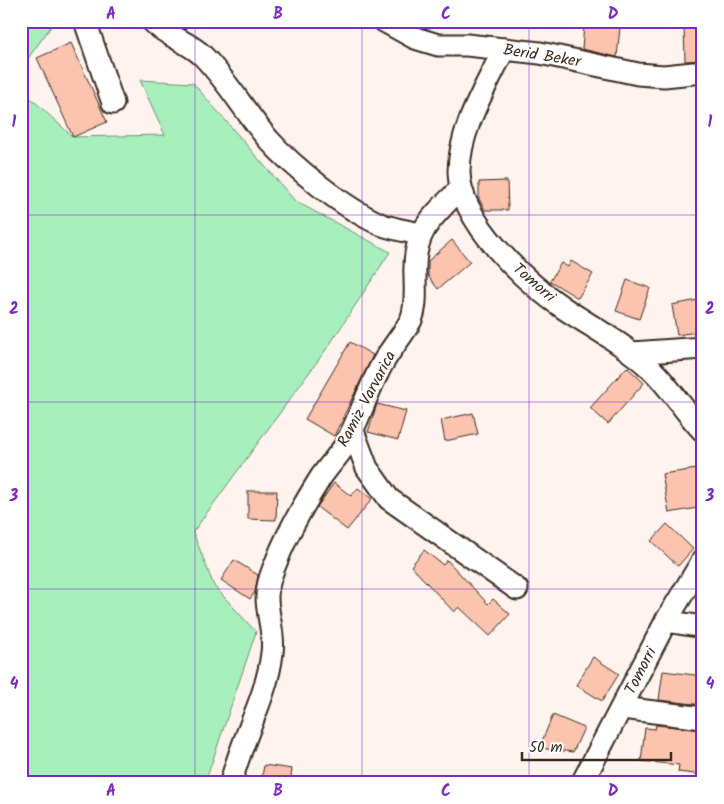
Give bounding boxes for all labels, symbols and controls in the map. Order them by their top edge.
text: A [106,2,116,27]
text: B [273,2,283,27]
text: C [441,2,451,27]
text: D [608,2,619,27]
street label: Berid Beker [501,38,584,75]
text: 1 [12,110,17,135]
text: 1 [708,110,713,135]
street label: Tomorri [507,257,562,310]
text: 2 [9,297,19,322]
text: 2 [705,297,715,322]
street label: Ramiz Varvarica [331,346,403,452]
text: 3 [9,484,19,509]
text: 3 [705,484,715,509]
street label: Tomorri [618,642,664,699]
text: 4 [10,672,19,697]
text: 4 [706,672,715,697]
scale bar [522,729,670,761]
text: 50 m [529,736,563,760]
text: A [106,779,116,804]
text: B [273,779,283,804]
text: C [441,779,451,804]
text: D [608,779,619,804]

